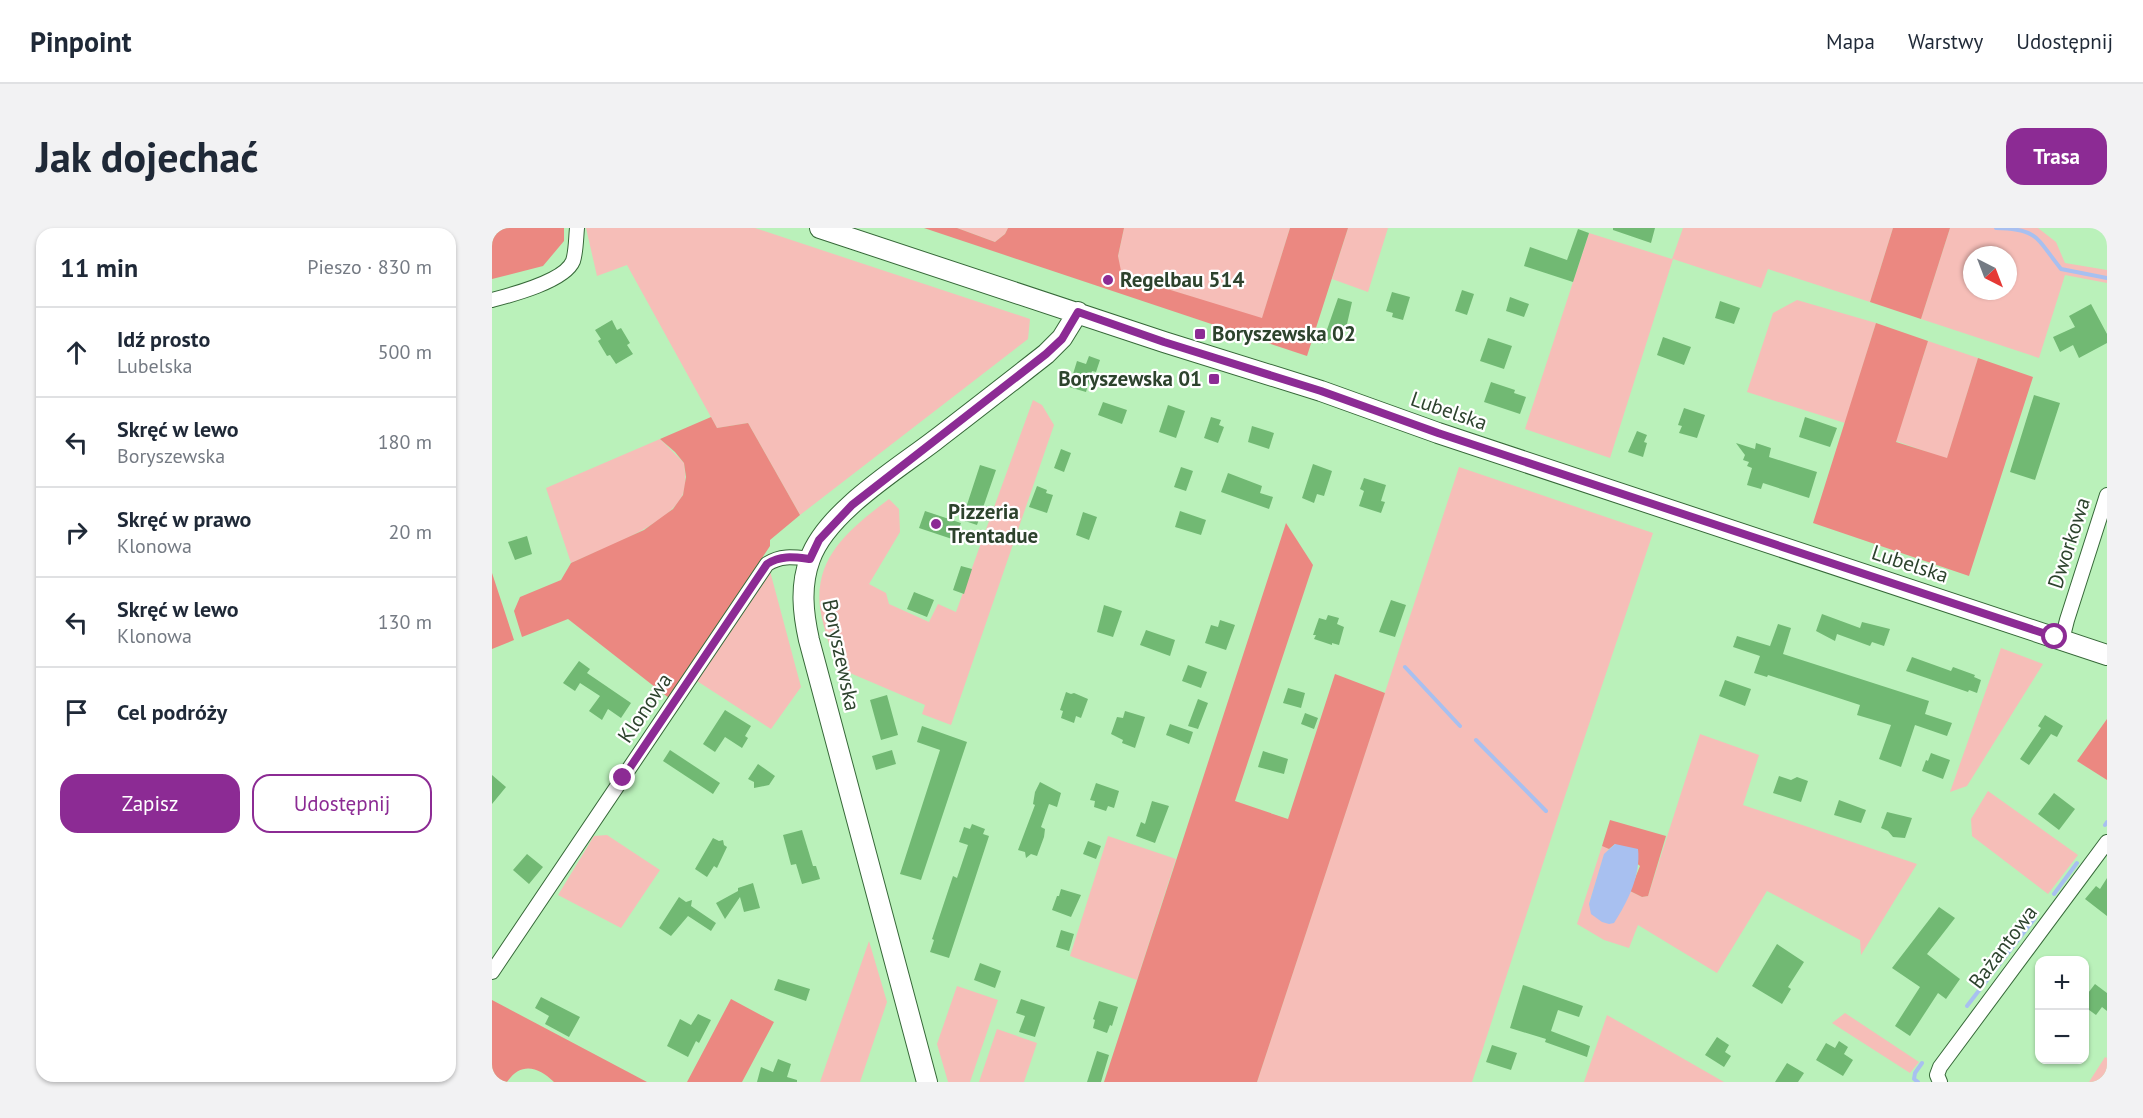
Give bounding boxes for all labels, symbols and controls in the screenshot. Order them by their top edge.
text: Pinpoint [30,23,132,60]
text: Mapa [1826,28,1875,55]
text: Warstwy [1908,28,1983,55]
text: Udostępnij [2016,28,2113,55]
button: Trasa [2006,128,2107,185]
text: Jak dojechać [36,129,259,184]
north arrow [1963,246,2017,300]
text: 11 min [60,251,138,284]
text: Pieszo · 830 m [307,254,432,280]
place label: Regelbau 514 [1120,266,1244,293]
marker: Regelbau 514 [1101,273,1115,287]
place label: Boryszewska 02 [1212,320,1356,347]
text: Idź prosto [117,325,210,353]
marker: Boryszewska 02 [1193,327,1207,341]
icon: ahead [60,336,93,369]
text: 500 m [378,339,432,365]
text: Lubelska [117,353,192,379]
place label: Boryszewska 01 [1058,365,1202,392]
marker: Boryszewska 01 [1207,372,1221,386]
street label: Lubelska [1407,385,1491,436]
text: Skręć w lewo [117,415,238,443]
icon: left [60,426,93,459]
text: 180 m [378,429,432,455]
text: Boryszewska [117,443,225,469]
street label: Dworkowa [2041,494,2096,592]
place label: Pizzeria Trentadue [948,498,1038,549]
text: Skręć w prawo [117,505,251,533]
icon: right [60,516,93,549]
marker: Pizzeria Trentadue [929,517,943,531]
text: 20 m [389,519,432,545]
text: Klonowa [117,533,192,559]
street label: Lubelska [1868,538,1952,589]
text: Skręć w lewo [117,595,238,623]
street label: Boryszewska [816,597,866,713]
icon: left [60,606,93,639]
text: 130 m [378,609,432,635]
text: Klonowa [117,623,192,649]
route start [2041,623,2067,649]
street label: Klonowa [611,668,678,748]
icon: arrive [60,696,93,729]
text: Cel podróży [117,698,227,726]
route end [609,764,635,790]
button: Zapisz [60,774,240,833]
button: Udostępnij [252,774,432,833]
street label: Bażantowa [1962,900,2043,994]
map controls [2035,956,2089,1064]
button: + [2035,956,2089,1010]
button: − [2035,1010,2089,1064]

